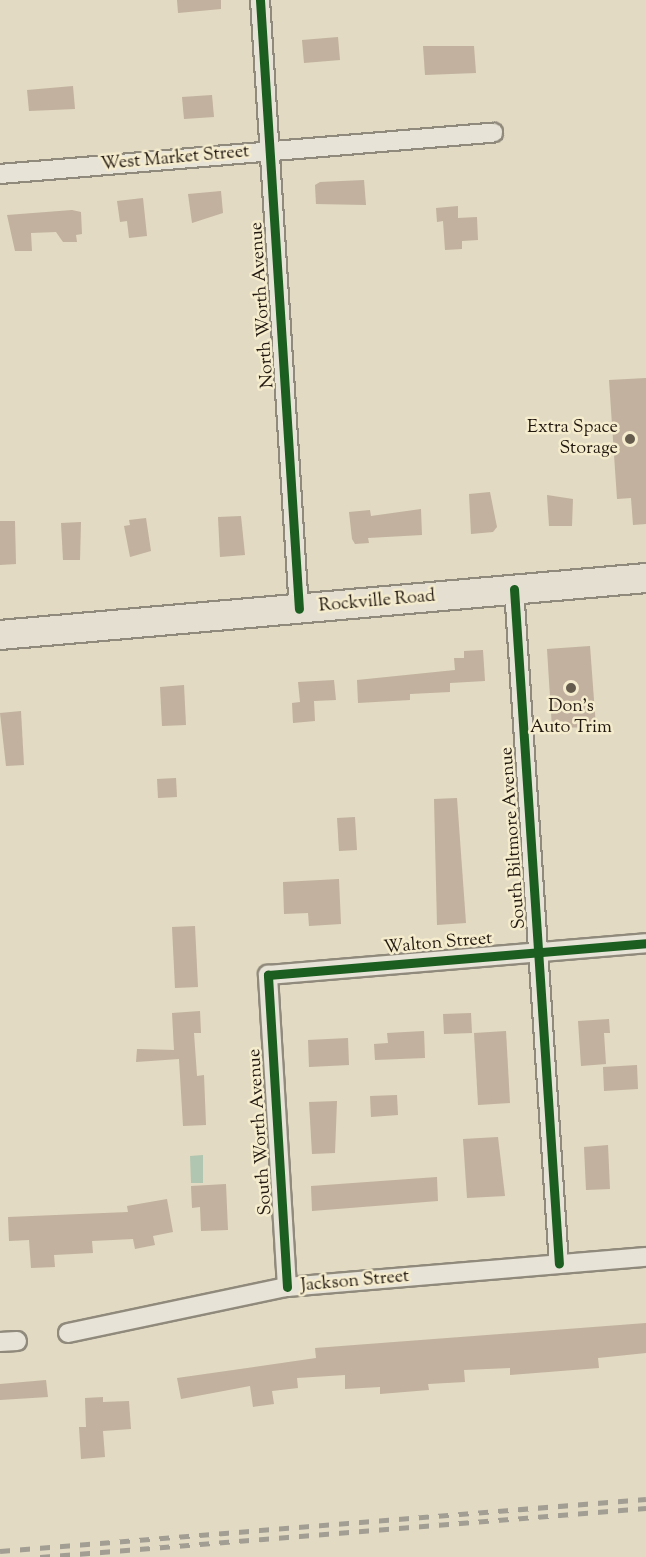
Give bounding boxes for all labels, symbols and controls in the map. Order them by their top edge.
street label: West Market Street [100,142,250,176]
street label: North Worth Avenue [246,221,280,389]
place label: Extra Space Storage [527,418,618,460]
marker: Extra Space Storage [623,432,637,446]
street label: Rockville Road [318,586,436,618]
marker: Don's Auto Trim [564,681,578,695]
place label: Don's Auto Trim [530,697,612,740]
street label: South Biltmore Avenue [497,746,531,930]
street label: Walton Street [383,928,493,960]
street label: South Worth Avenue [244,1048,278,1216]
street label: Jackson Street [300,1266,410,1298]

